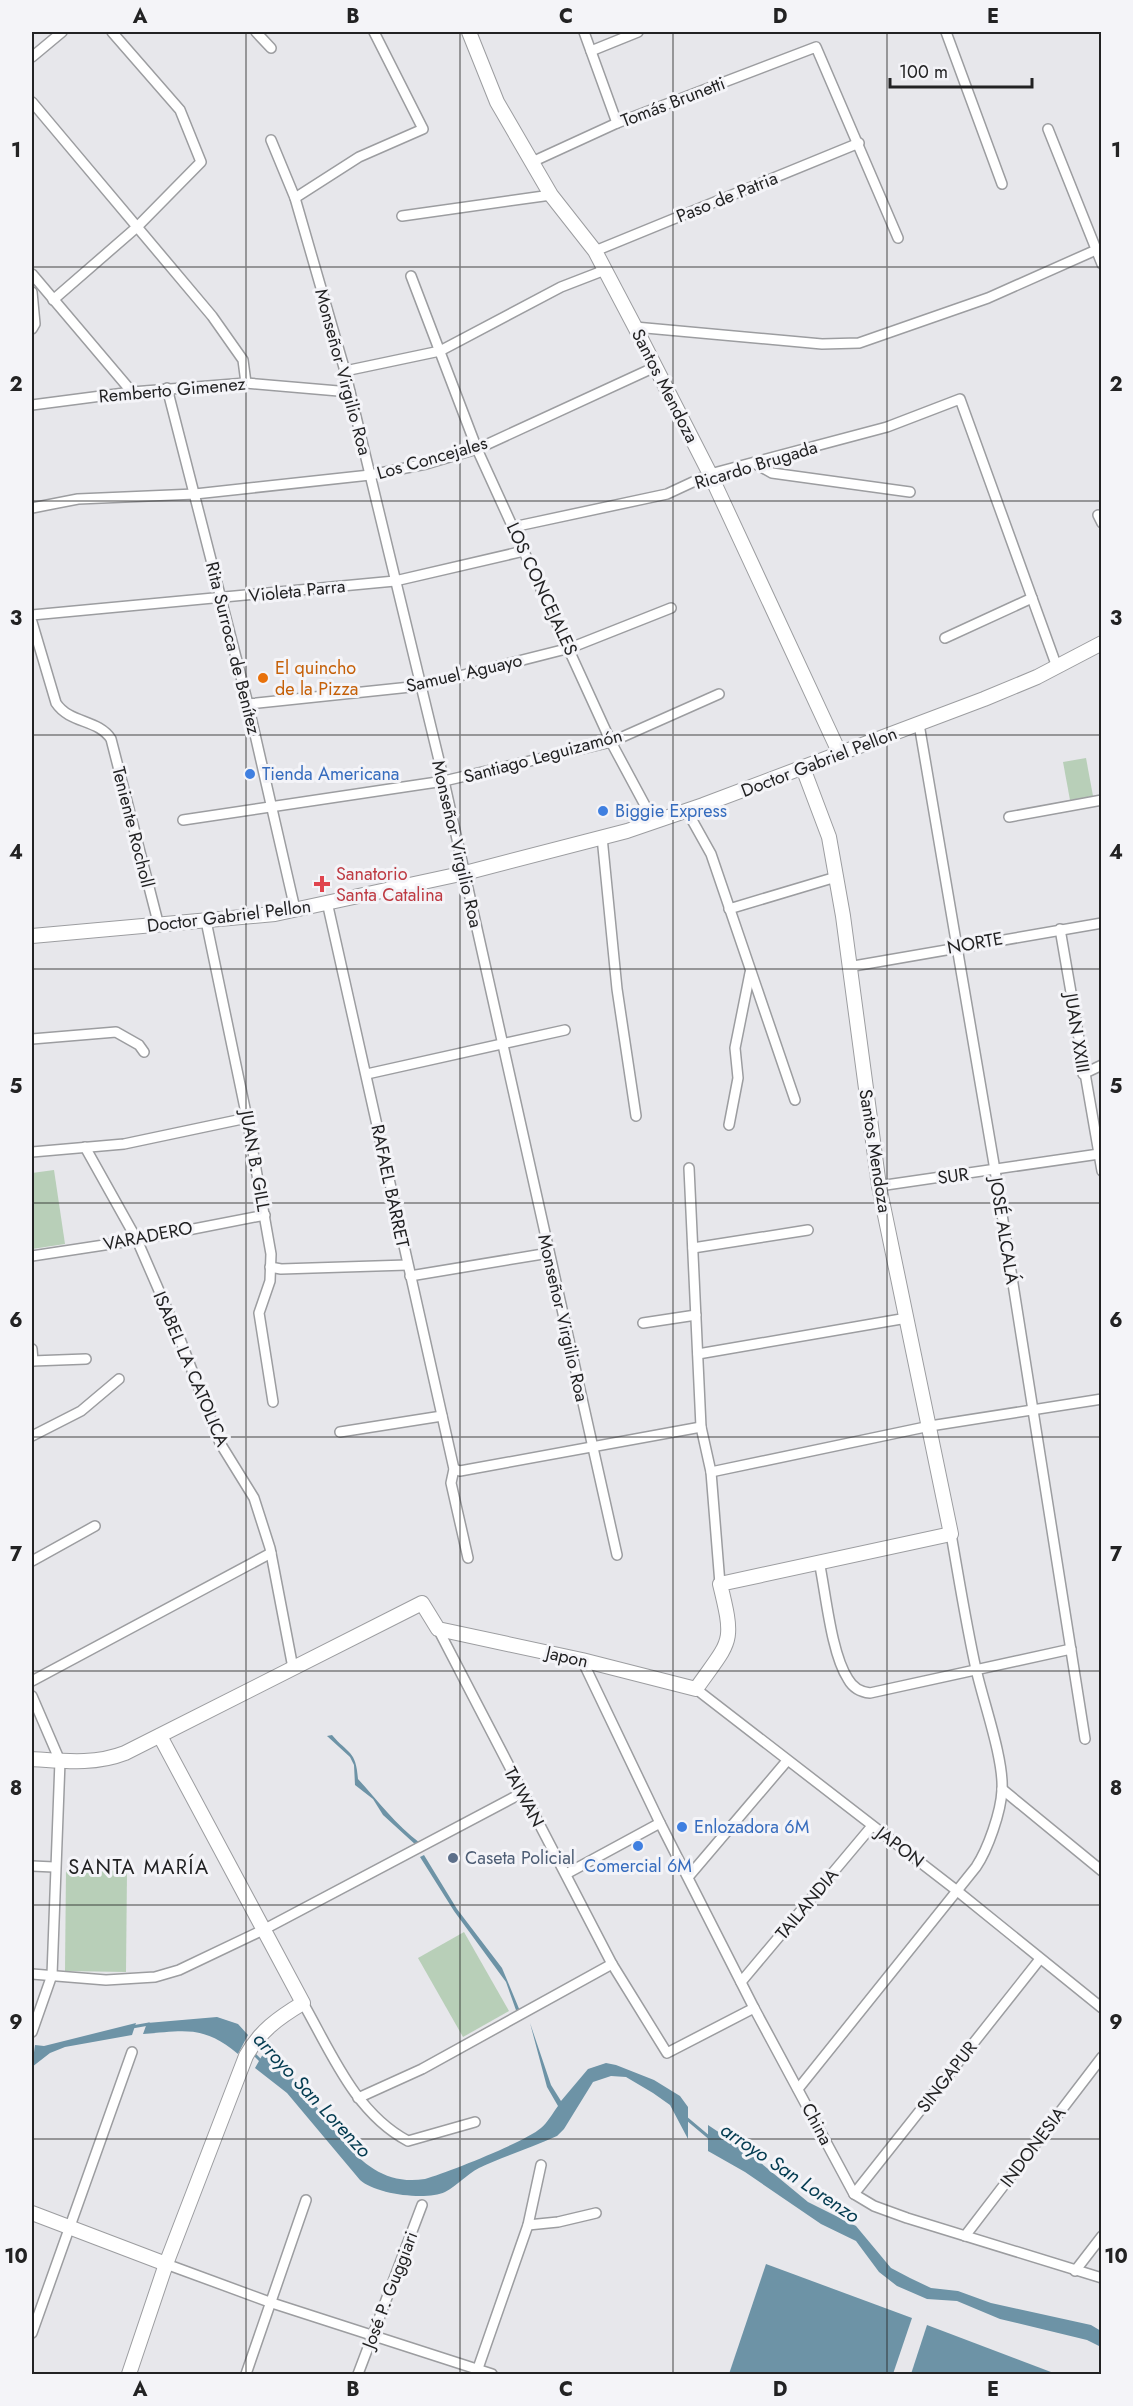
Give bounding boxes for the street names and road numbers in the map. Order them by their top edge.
street label: Tomás Brunetti [617,70,729,134]
street label: Paso de Patria [672,165,782,229]
street label: Monseñor Virgilio Roa [308,286,378,458]
street label: Santos Mendoza [625,324,705,448]
street label: Remberto Gimenez [97,371,247,409]
street label: Los Concejales [374,430,490,486]
street label: Ricardo Brugada [691,434,821,496]
street label: LOS CONCEJALES [500,518,584,660]
street label: Rita Surroca de Benítez [199,559,267,738]
street label: Violeta Parra [247,573,347,609]
street label: Samuel Aguayo [403,647,525,699]
street label: Doctor Gabriel Pellon [737,720,901,804]
street label: Santiago Leguizamón [461,722,625,790]
street label: Monseñor Virgilio Roa [425,758,489,930]
street label: Teniente Rocholl [105,764,161,890]
street label: Doctor Gabriel Pellon [145,893,313,939]
street label: NORTE [945,925,1005,961]
street label: JUAN XXIII [1058,989,1096,1075]
street label: Santos Mendoza [852,1087,898,1215]
street label: JUAN B. GILL [233,1107,277,1213]
street label: RAFAEL BARRET [364,1122,416,1250]
street label: SUR [936,1161,970,1191]
street label: JOSÉ ALCALÁ [982,1174,1025,1286]
street label: VARADERO [101,1215,195,1257]
street label: Monseñor Virgilio Roa [531,1232,595,1404]
street label: ISABEL LA CATOLICA [147,1287,236,1451]
street label: Japon [541,1639,591,1674]
street label: TAIWAN [497,1762,551,1832]
street label: JAPON [869,1819,929,1874]
street label: TAILANDIA [769,1863,845,1945]
street label: SINGAPUR [911,2036,983,2118]
street label: China [795,2098,839,2150]
street label: INDONESIA [994,2101,1072,2193]
street label: José P. Guggiari [355,2228,424,2354]

